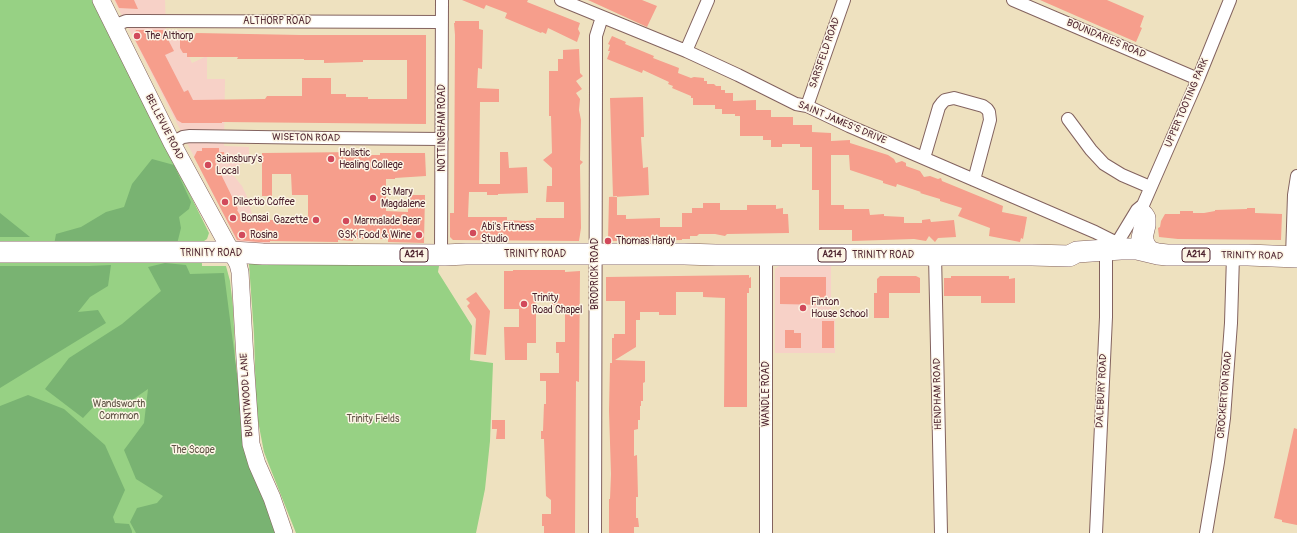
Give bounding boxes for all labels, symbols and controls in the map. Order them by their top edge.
street label: ALTHORP ROAD [243,15,311,27]
street label: SARSFELD ROAD [807,16,843,90]
street label: BOUNDARIES ROAD [1065,17,1147,61]
place label: The Althorp [145,30,194,42]
marker: The Althorp [132,31,142,41]
street label: UPPER TOOTING PARK [1163,57,1211,149]
street label: NOTTINGHAM ROAD [436,84,448,172]
street label: BELLEVUE ROAD [142,92,186,162]
street label: SAINT JAMES'S DRIVE [796,99,888,147]
street label: WISETON ROAD [272,131,340,145]
place label: Holistic Healing College [339,147,403,170]
place label: Sainsbury's Local [216,153,262,176]
marker: Holistic Healing College [326,154,336,164]
marker: Sainsbury's Local [203,160,213,170]
place label: St Mary Magdalene [381,186,425,210]
marker: St Mary Magdalene [368,193,378,203]
place label: Dilectio Coffee [233,196,295,208]
marker: Dilectio Coffee [220,197,230,207]
place label: Bonsai [241,212,268,224]
marker: Bonsai [228,213,238,223]
place label: Gazette [274,214,308,226]
marker: Gazette [311,215,321,225]
place label: Marmalade Bear [354,215,421,227]
marker: Marmalade Bear [341,216,351,226]
place label: Abi's Fitness Studio [481,221,534,244]
marker: Abi's Fitness Studio [468,228,478,238]
place label: Rosina [250,229,278,241]
place label: GSK Food & Wine [338,229,411,241]
marker: Rosina [237,230,247,240]
marker: GSK Food & Wine [414,230,424,240]
place label: Thomas Hardy [616,235,675,247]
marker: Thomas Hardy [603,236,613,246]
street label: BRODRICK ROAD [589,238,601,310]
street label: TRINITY ROAD [180,247,242,259]
road number: A214 [400,248,428,262]
street label: TRINITY ROAD [504,248,566,260]
road number: A214 [818,248,846,262]
road number: A214 [1182,248,1210,262]
street label: TRINITY ROAD [852,249,914,261]
street label: TRINITY ROAD [1221,249,1283,263]
place label: Trinity Road Chapel [532,292,582,316]
place label: Finton House School [811,296,868,320]
marker: Trinity Road Chapel [519,299,529,309]
marker: Finton House School [798,303,808,313]
street label: CROCKERTON ROAD [1215,351,1235,439]
street label: BURNTWOOD LANE [238,353,256,437]
street label: DALEBURY ROAD [1094,353,1110,429]
street label: HENDHAM ROAD [931,358,945,430]
street label: WANDLE ROAD [760,361,772,427]
park label: Wandsworth Common [93,398,145,422]
park label: Trinity Fields [347,413,399,425]
park label: The Scope [171,444,215,456]

